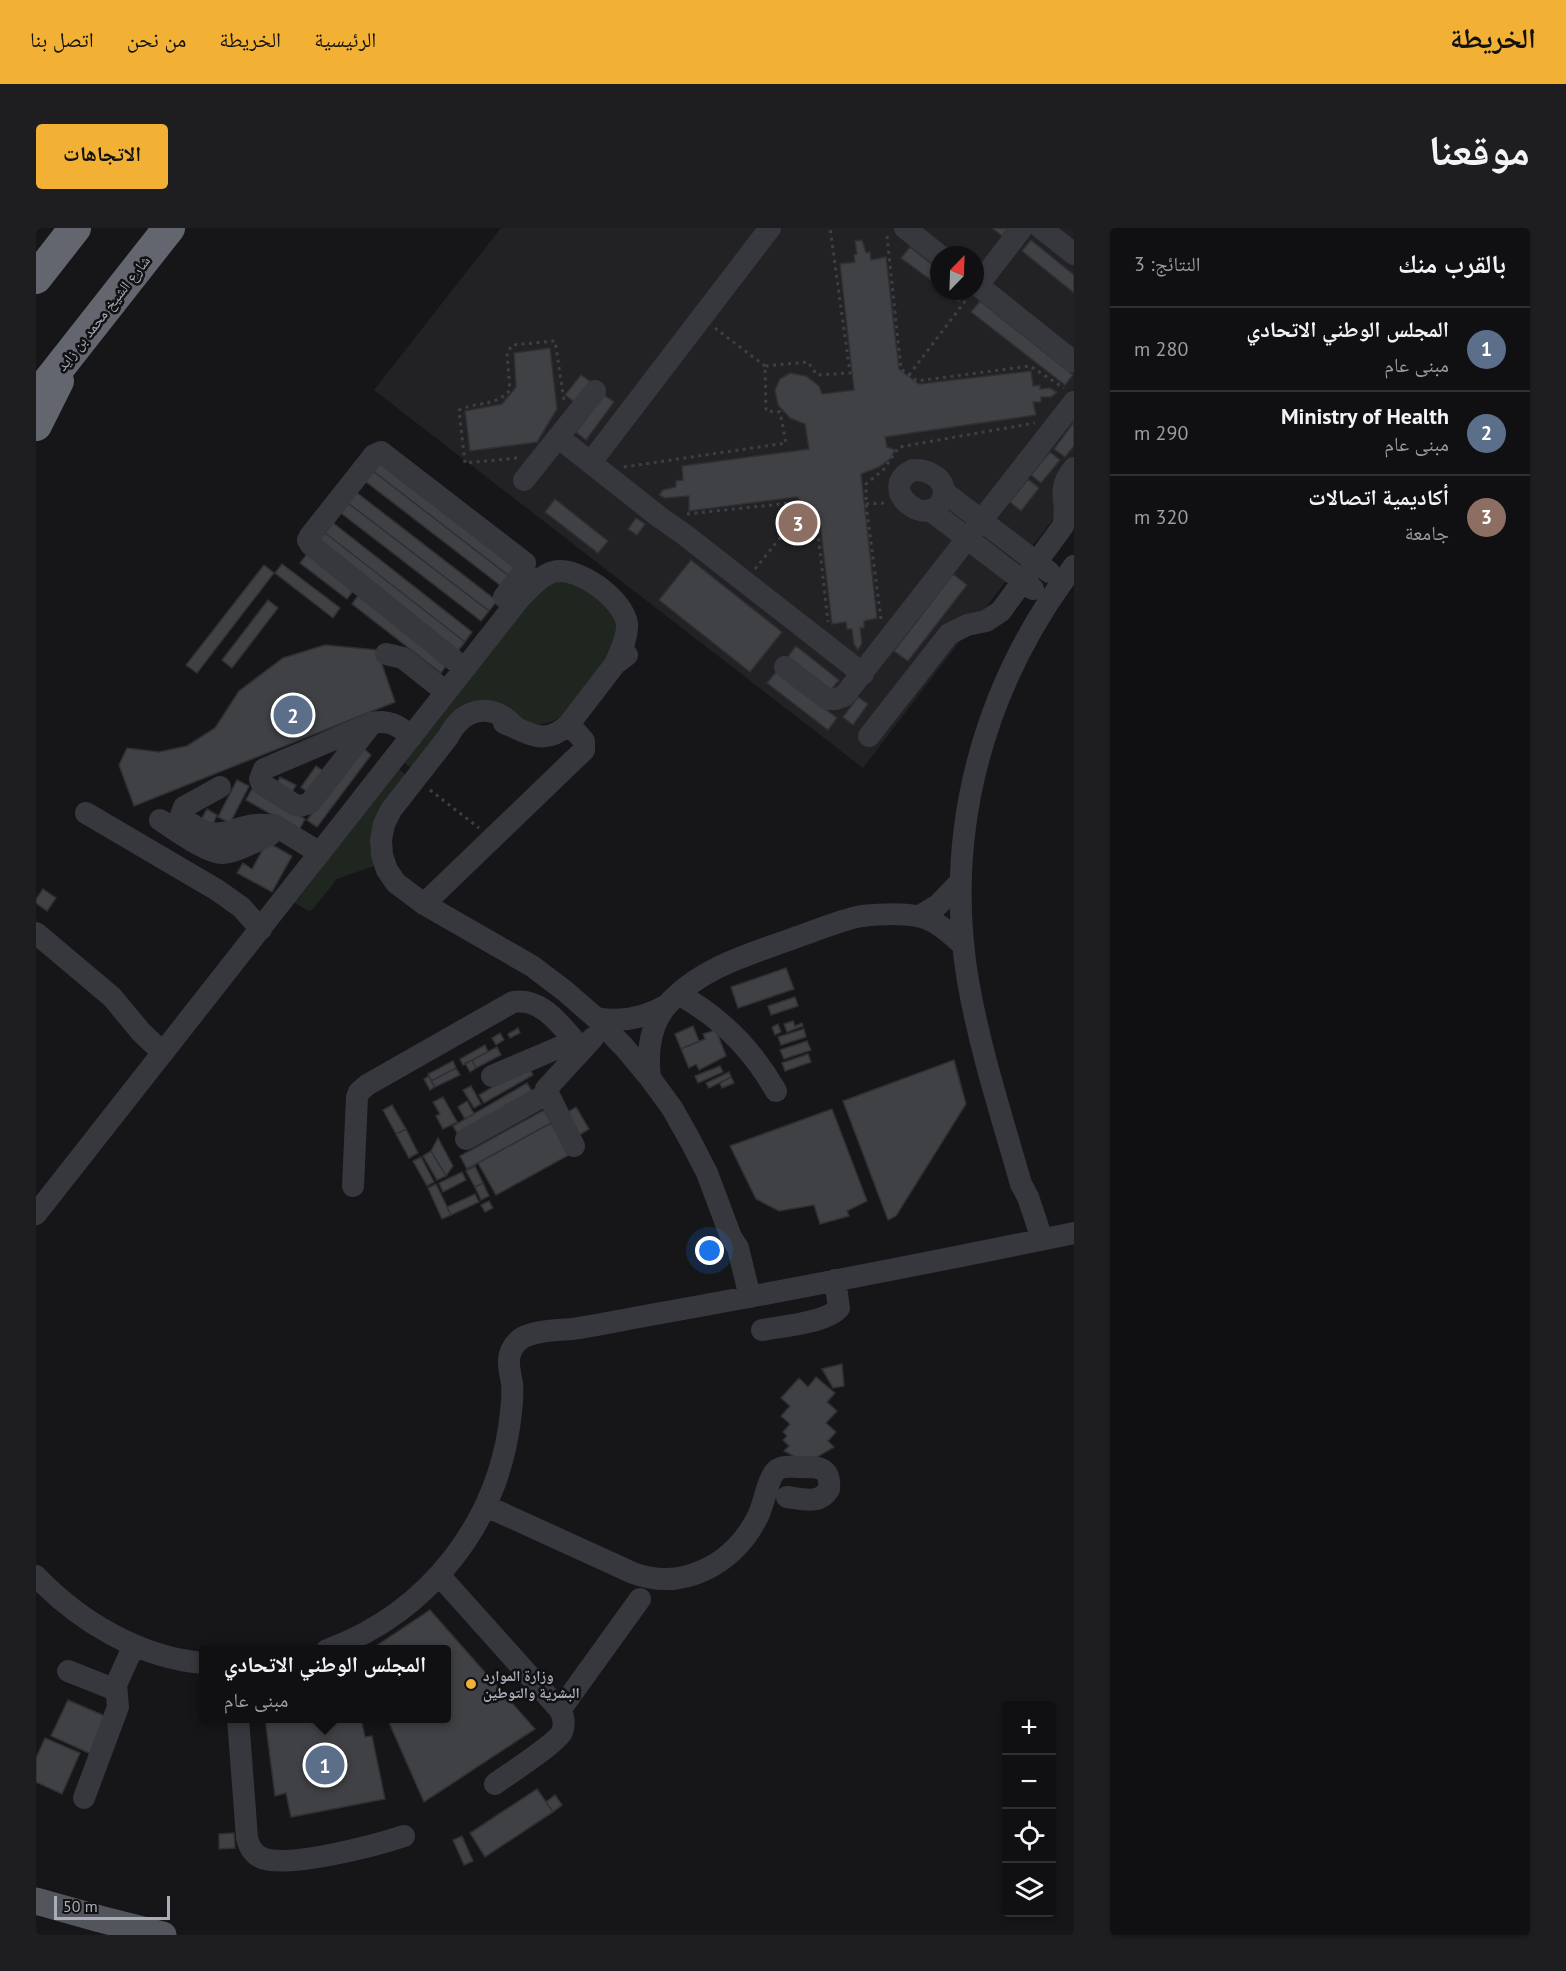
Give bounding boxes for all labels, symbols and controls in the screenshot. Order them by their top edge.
text: الخريطة [1450,19,1536,56]
text: اتصل بنا [30,26,94,53]
text: من نحن [127,26,186,53]
text: الخريطة [219,26,281,53]
text: الرئيسية [314,26,376,53]
text: موقعنا [1429,122,1530,177]
button: الاتجاهات [36,124,168,189]
north arrow [930,246,984,300]
text: بالقرب منك [1398,247,1506,280]
street label: شارع الشيخ محمد بن زايد [52,251,155,375]
text: النتائج: 3 [1134,251,1201,277]
text: المجلس الوطني الاتحادي [1246,315,1449,343]
text: 280 m [1134,336,1188,362]
text: 1 [1481,336,1492,362]
text: مبنى عام [1384,352,1449,378]
text: Ministry of Health [1281,402,1449,430]
text: 290 m [1134,420,1188,446]
text: 2 [1481,420,1492,446]
text: مبنى عام [1384,431,1449,457]
text: أكاديمية اتصالات [1308,483,1449,511]
pin: 3 [778,500,818,546]
text: 320 m [1134,504,1188,530]
text: 3 [1481,504,1492,530]
text: جامعة [1405,520,1449,546]
pin: 2 [274,692,312,738]
your location [695,1236,724,1265]
popup [199,1645,451,1723]
text: المجلس الوطني الاتحادي [224,1650,426,1678]
place label: وزارة الموارد البشرية والتوطين [483,1666,580,1702]
marker: وزارة الموارد البشرية والتوطين [464,1677,478,1691]
text: مبنى عام [224,1687,288,1713]
map controls [1002,1701,1056,1917]
button: + [1002,1701,1056,1755]
pin: 1 [306,1742,344,1788]
button: − [1002,1755,1056,1809]
button: locate [1002,1809,1056,1863]
button: layers [1002,1863,1056,1917]
scale bar [54,1893,170,1920]
text: 50 m [63,1896,98,1916]

